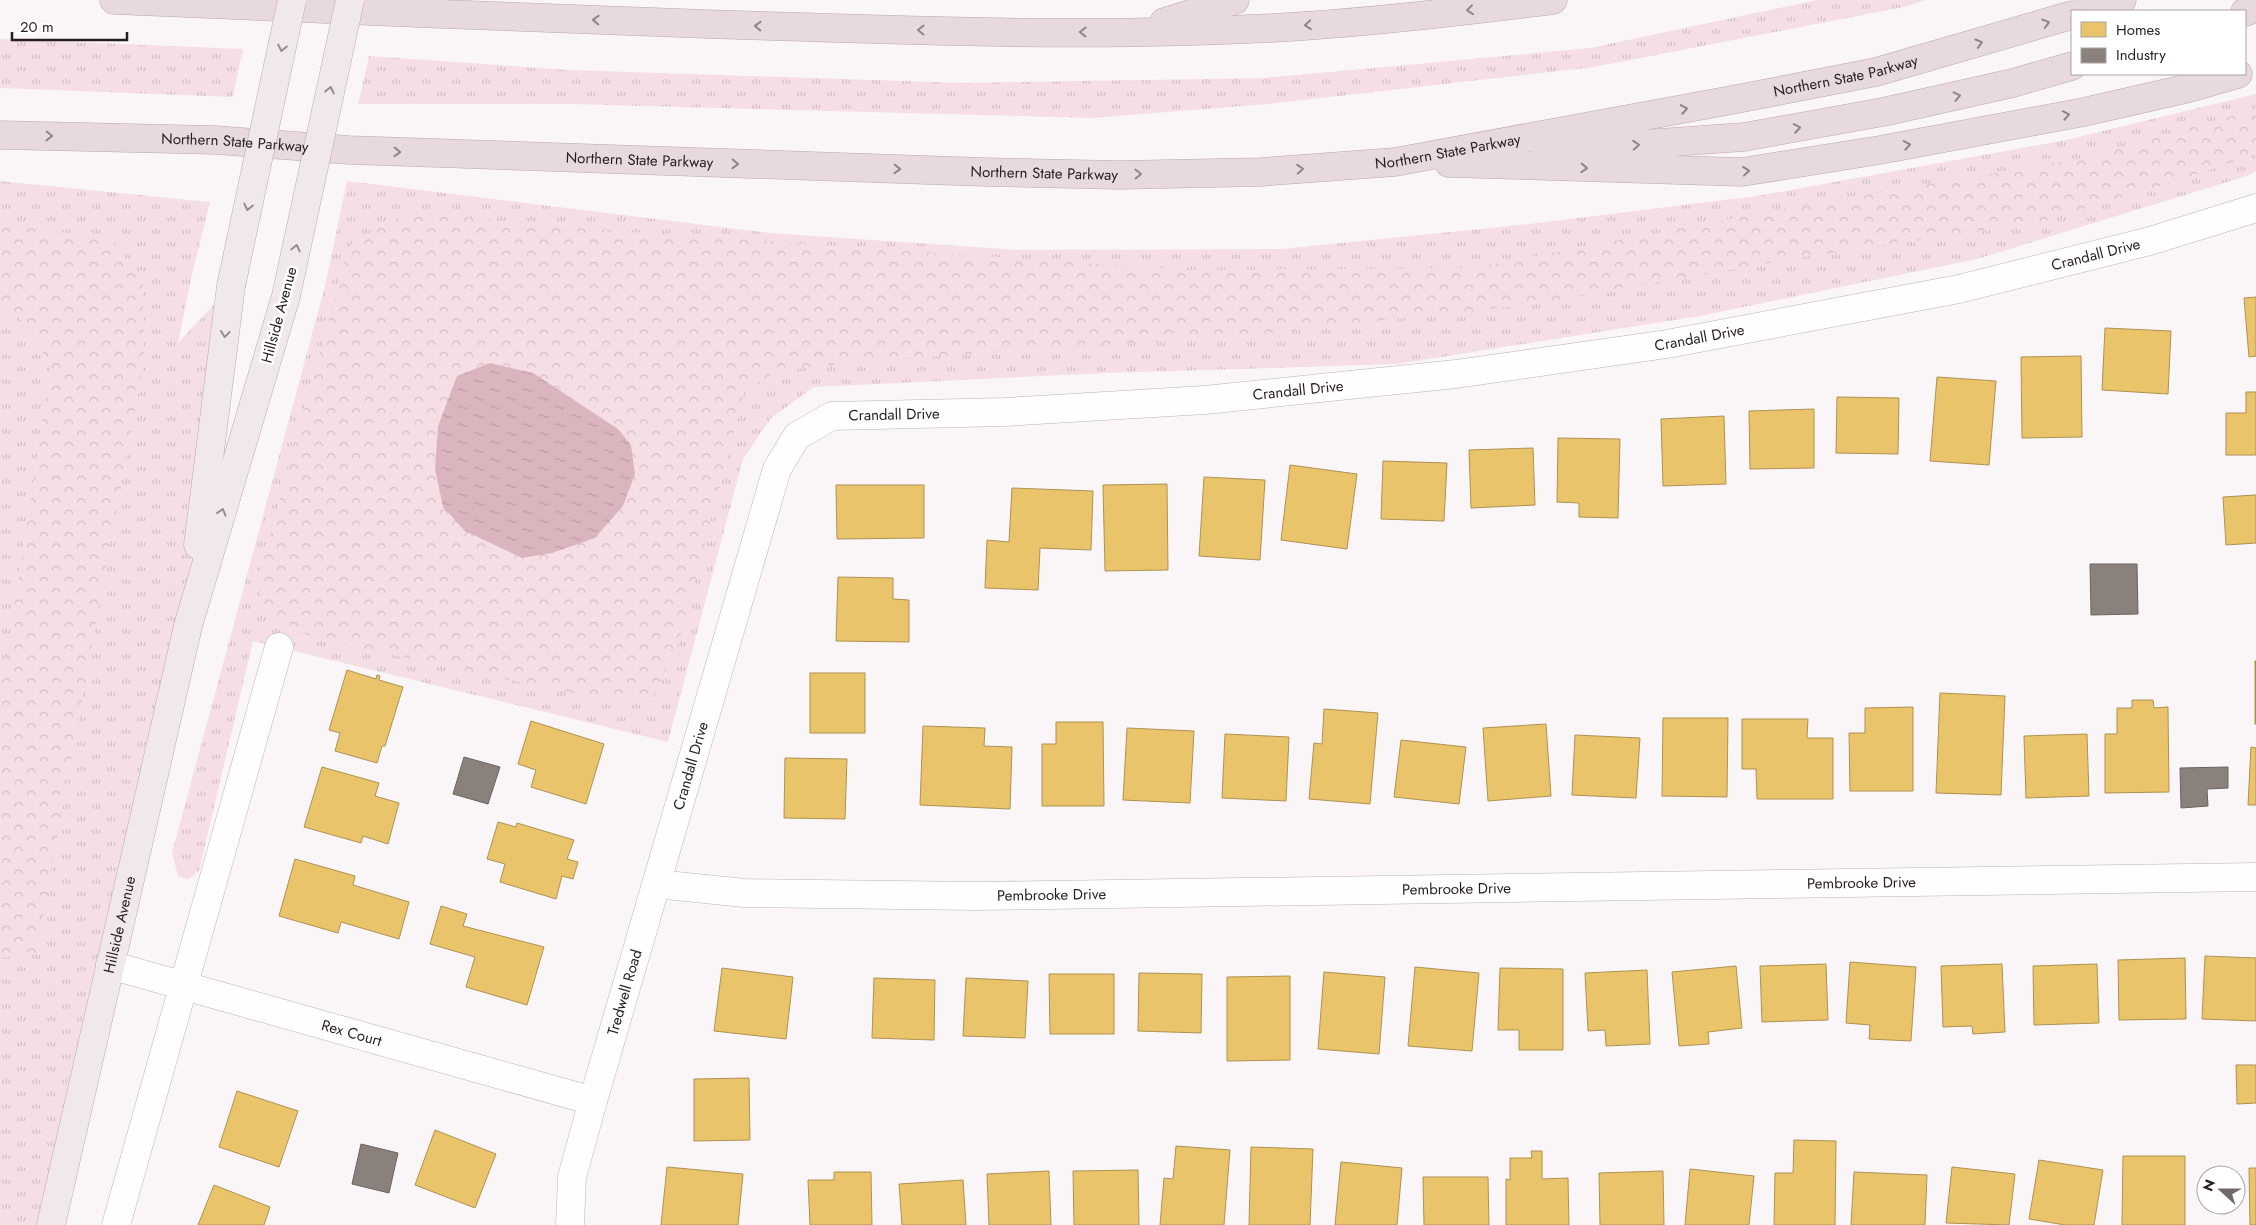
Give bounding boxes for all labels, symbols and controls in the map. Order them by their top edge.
one-way arrow [1466,4,1474,15]
scale bar [12,10,128,42]
legend [2071,10,2246,75]
one-way arrow [592,15,600,25]
text: 20 m [20,16,54,38]
one-way arrow [1304,19,1312,30]
one-way arrow [2041,19,2050,29]
text: Homes [2116,19,2160,41]
one-way arrow [754,20,762,31]
one-way arrow [916,25,924,35]
one-way arrow [1079,27,1086,37]
one-way arrow [1975,38,1983,48]
one-way arrow [277,43,288,52]
text: Industry [2116,44,2166,66]
street label: Northern State Parkway [1771,49,1921,103]
one-way arrow [325,85,335,94]
one-way arrow [1952,91,1961,101]
one-way arrow [1680,104,1689,114]
one-way arrow [2062,110,2071,121]
one-way arrow [1793,123,1802,133]
street label: Northern State Parkway [161,128,310,158]
street label: Northern State Parkway [1374,128,1523,174]
one-way arrow [45,131,53,142]
one-way arrow [1632,139,1640,150]
one-way arrow [1902,140,1911,150]
one-way arrow [394,147,402,157]
street label: Northern State Parkway [565,147,714,174]
one-way arrow [731,158,739,169]
street label: Northern State Parkway [970,161,1119,186]
one-way arrow [1580,162,1588,173]
one-way arrow [893,164,901,175]
one-way arrow [1297,164,1305,175]
one-way arrow [1743,166,1751,177]
one-way arrow [1134,169,1142,179]
one-way arrow [243,202,254,211]
street label: Crandall Drive [2049,233,2143,276]
one-way arrow [290,244,301,253]
street label: Hillside Avenue [256,264,303,366]
street label: Crandall Drive [1653,319,1747,357]
one-way arrow [220,331,231,339]
street label: Crandall Drive [1252,375,1345,406]
street label: Crandall Drive [848,403,940,427]
one-way arrow [216,508,226,517]
street label: Crandall Drive [667,719,714,813]
street label: Pembrooke Drive [1807,871,1916,895]
street label: Hillside Avenue [98,874,142,976]
street label: Pembrooke Drive [1402,877,1511,901]
street label: Pembrooke Drive [997,883,1107,907]
street label: Tredwell Road [602,947,648,1038]
street label: Rex Court [319,1014,385,1052]
north arrow [2196,1165,2246,1215]
text: N [2198,1177,2220,1194]

